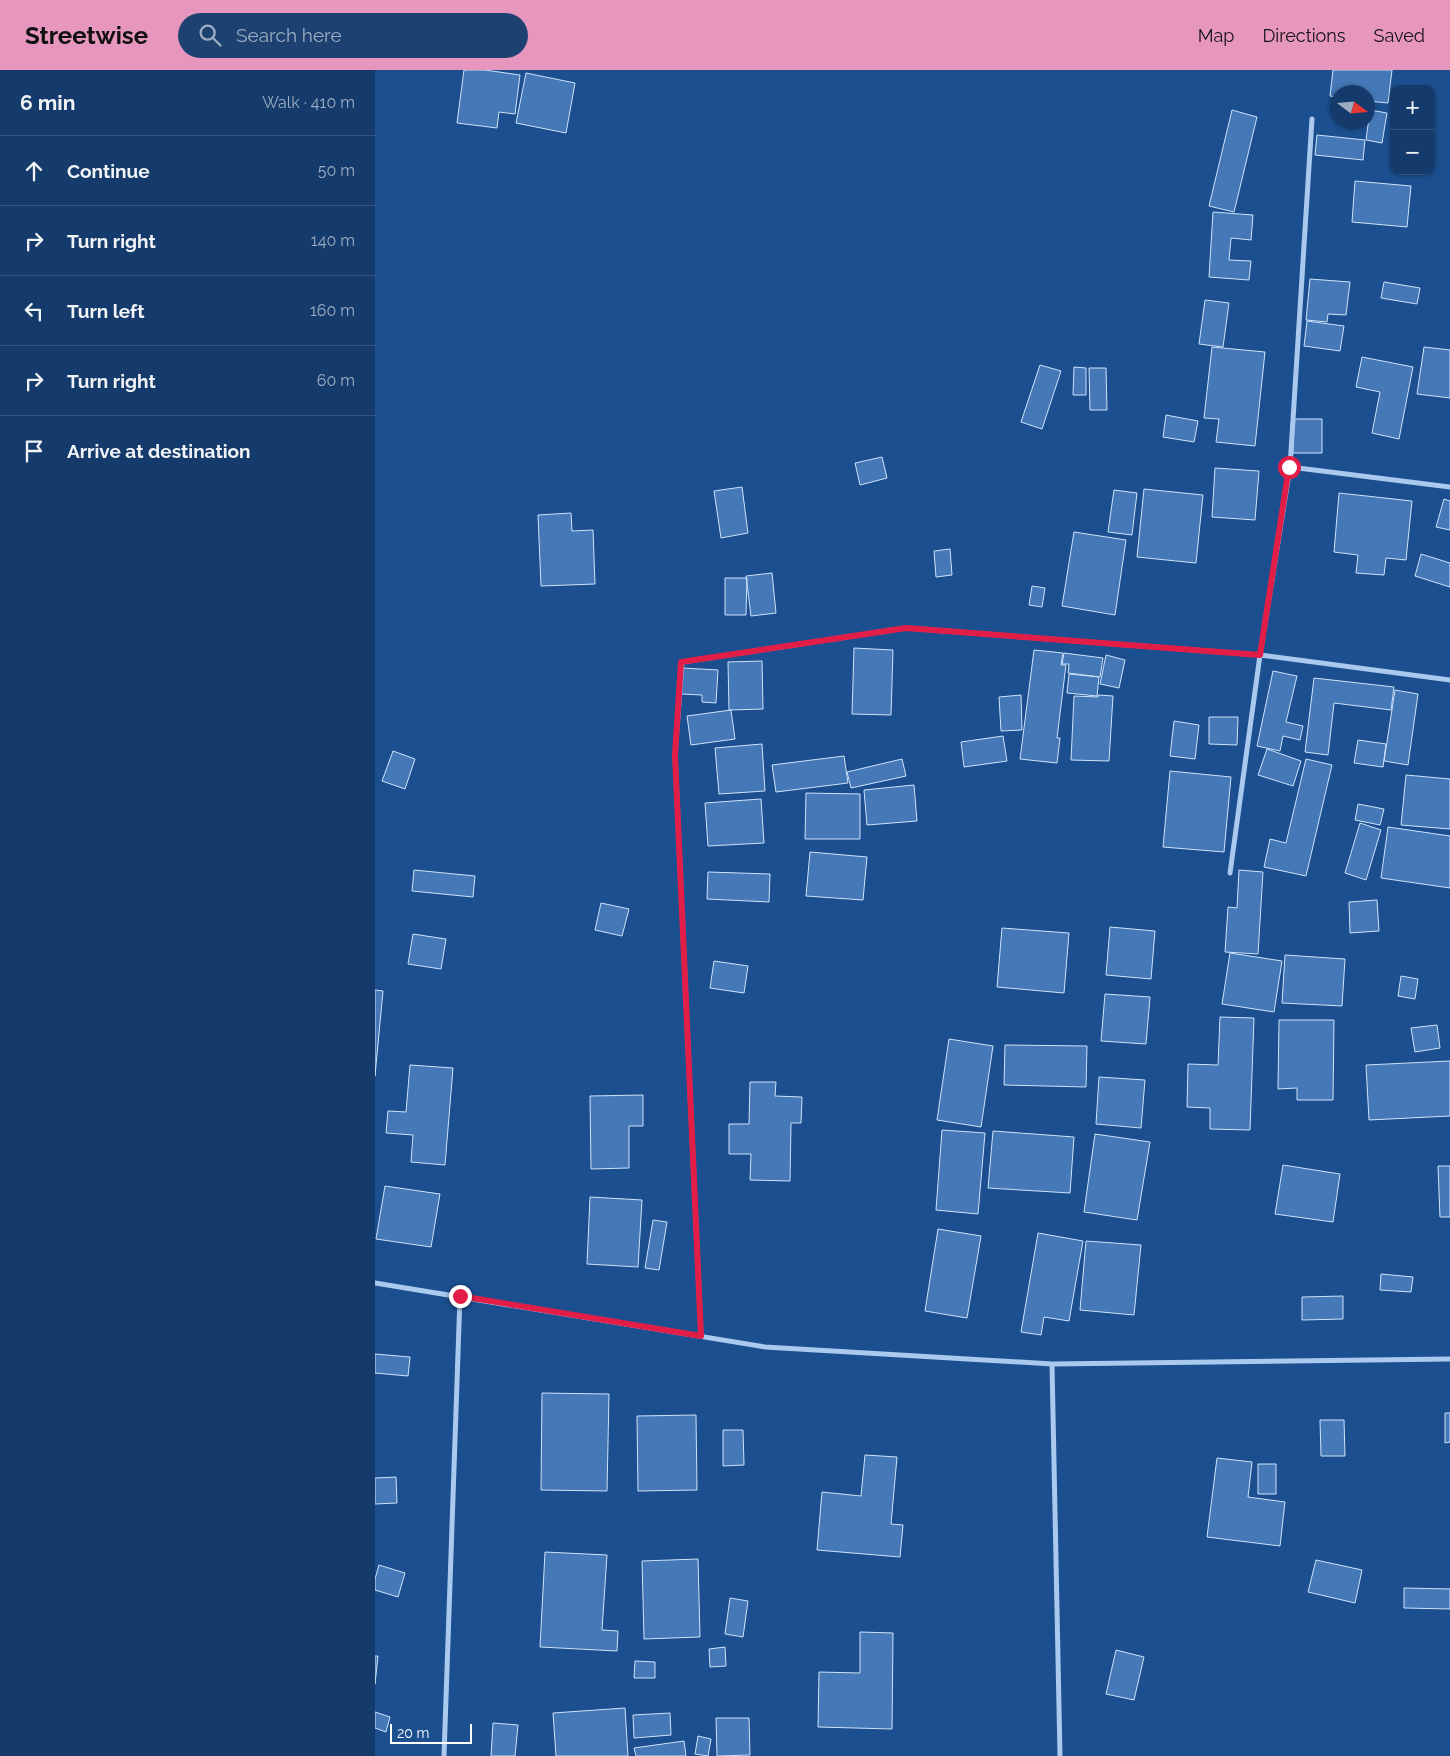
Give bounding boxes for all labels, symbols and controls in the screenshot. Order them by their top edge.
search box [178,13,528,58]
text: Streetwise [25,21,148,50]
icon: search [196,21,224,49]
text: Search here [236,24,342,46]
text: Map [1198,25,1234,46]
text: Directions [1262,25,1346,46]
text: Saved [1374,25,1425,46]
north arrow [1330,85,1375,130]
map controls [1390,85,1435,175]
button: + [1390,85,1435,130]
text: 6 min [20,90,75,115]
text: Walk · 410 m [262,93,355,112]
button: − [1390,130,1435,175]
icon: ahead [20,157,48,185]
text: Continue [67,160,150,182]
text: 50 m [318,161,355,180]
icon: right [20,227,48,255]
text: Turn right [67,230,156,252]
text: 140 m [311,231,355,250]
icon: left [20,297,48,325]
text: Turn left [67,300,144,322]
text: 160 m [310,301,355,320]
icon: right [20,367,48,395]
text: Turn right [67,370,156,392]
text: 60 m [317,371,355,390]
icon: arrive [20,437,48,465]
text: Arrive at destination [67,440,251,462]
route start [1278,456,1301,479]
route end [449,1285,472,1308]
scale bar [390,1721,473,1744]
text: 20 m [397,1725,429,1741]

